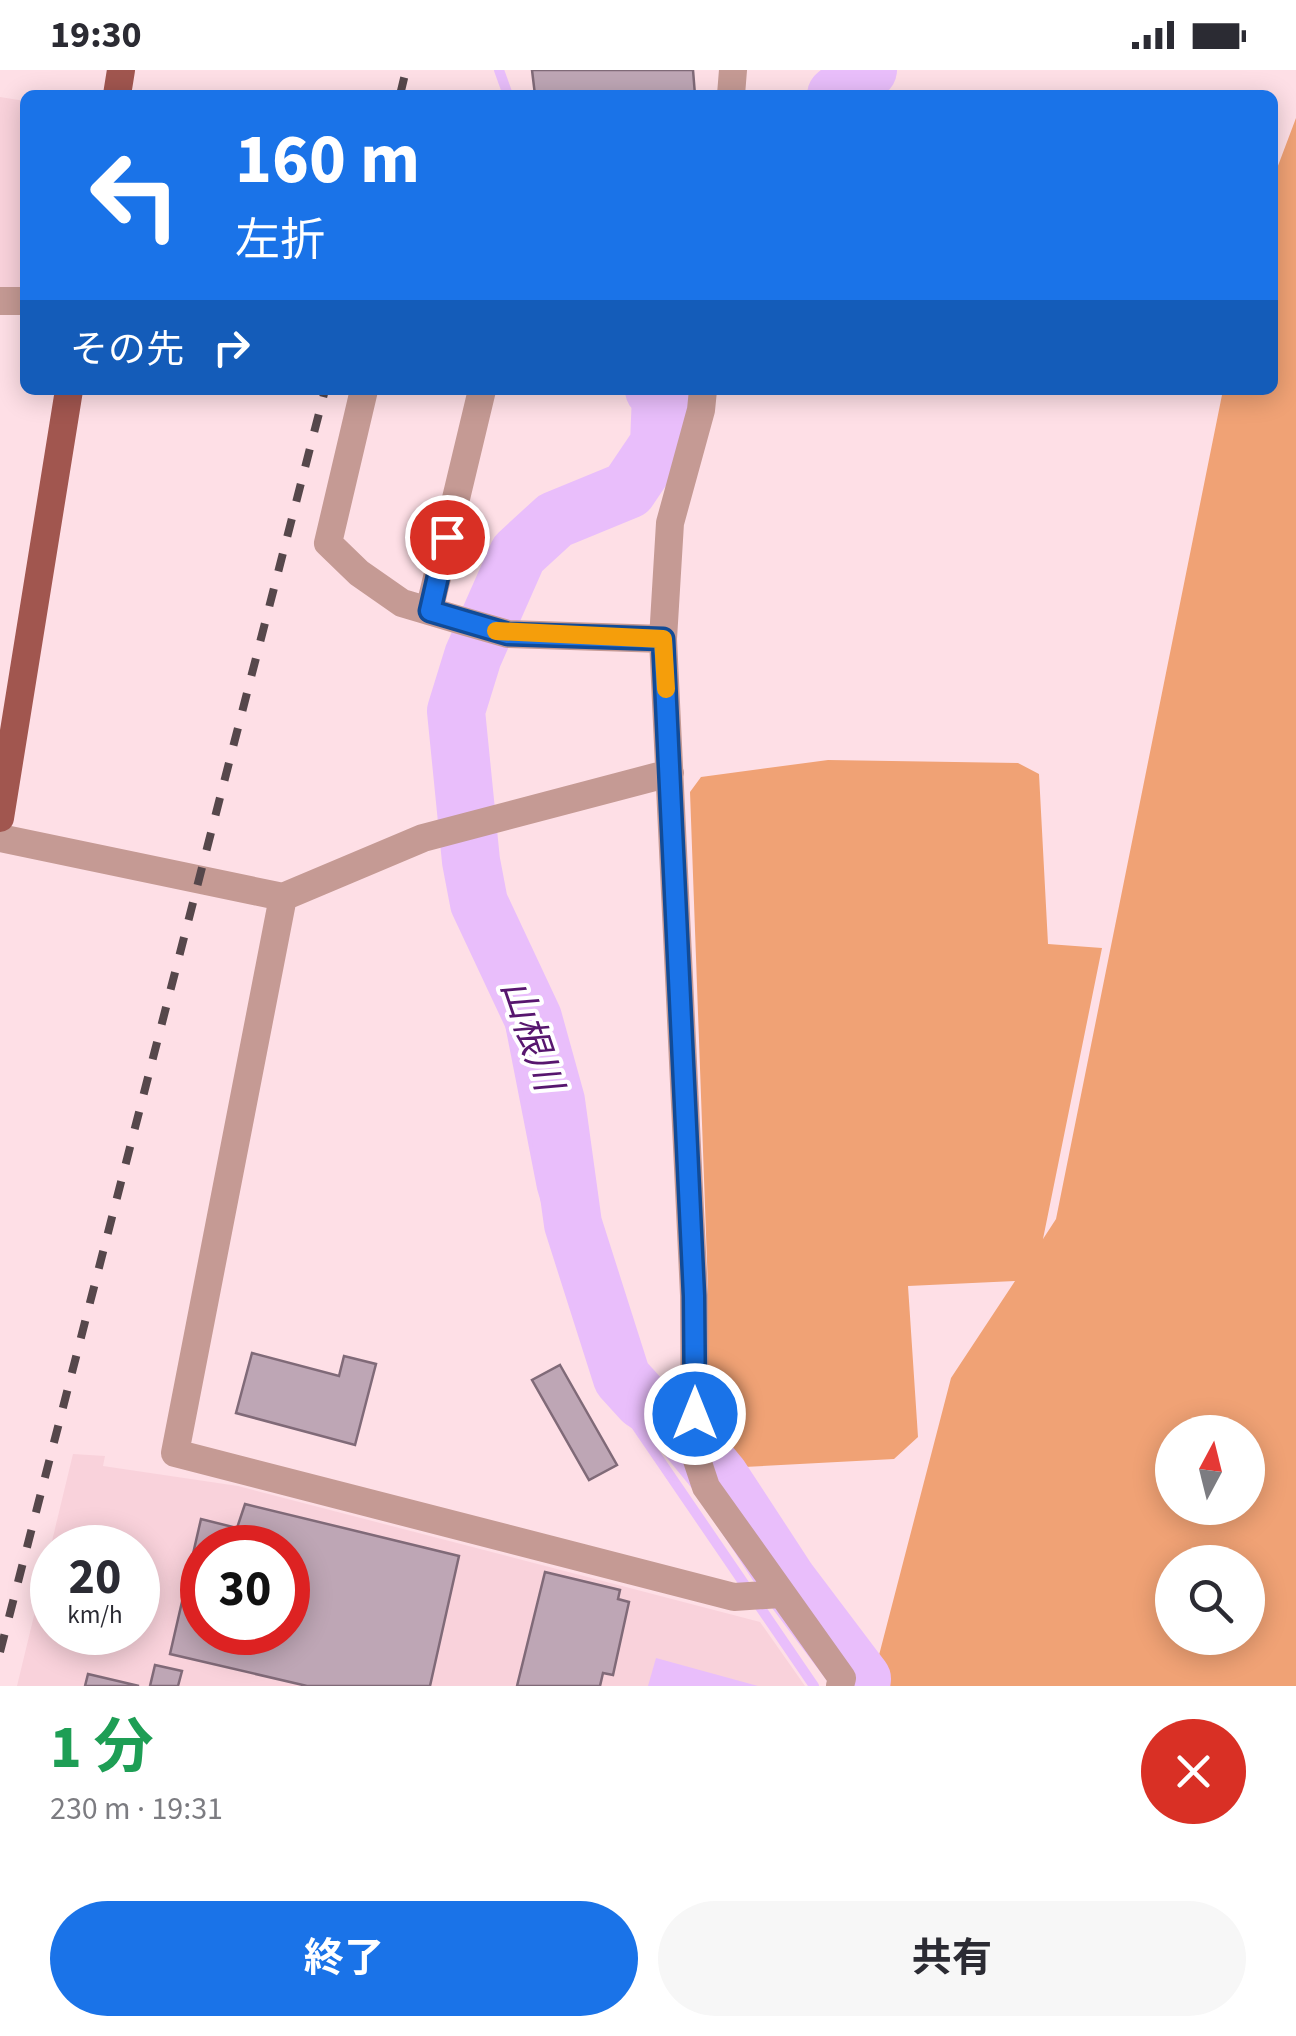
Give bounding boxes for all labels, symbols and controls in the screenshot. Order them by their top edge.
text: 19:30 [50,8,142,62]
text: 160 m [235,110,420,210]
icon: left [70,130,200,260]
text: 左折 [235,209,325,273]
icon: right [204,320,259,375]
text: その先 [70,323,184,377]
pin [405,495,490,580]
icon: arrive [420,510,475,565]
water label: 山根川 [487,973,576,1102]
position arrow [643,1362,747,1466]
north arrow [1155,1415,1265,1525]
map controls [1155,1415,1265,1655]
speed limit sign: 30 [180,1525,310,1655]
text: 20 [69,1542,121,1613]
button: search [1155,1545,1265,1655]
text: km/h [67,1597,123,1633]
text: 1 分 [50,1706,154,1791]
button: close [1141,1719,1246,1824]
text: 230 m · 19:31 [50,1786,223,1832]
button: 終了 [50,1901,638,2016]
button: 共有 [658,1901,1246,2016]

